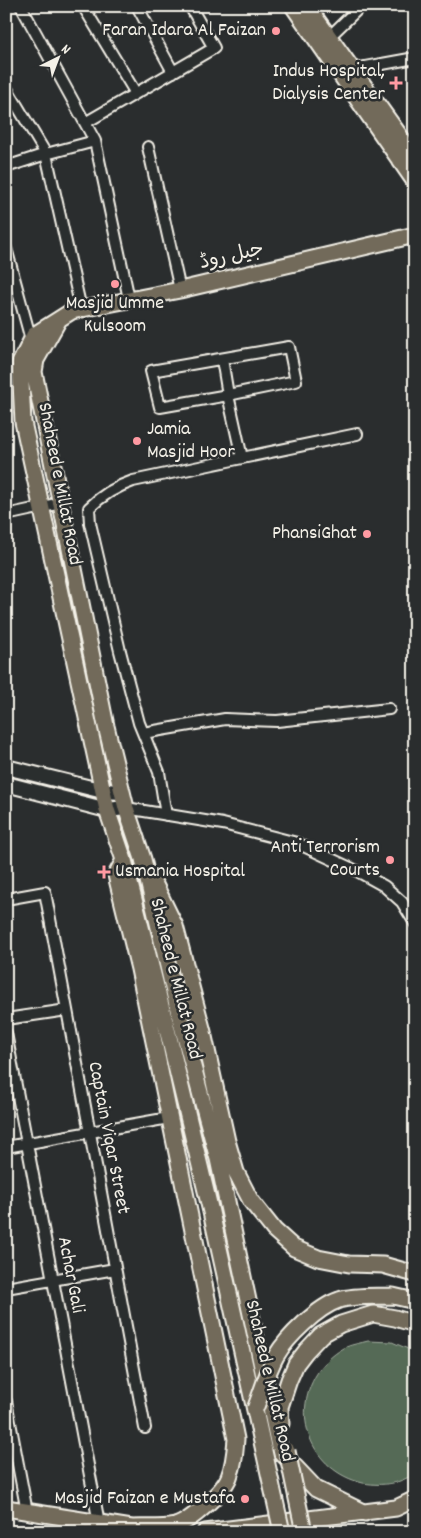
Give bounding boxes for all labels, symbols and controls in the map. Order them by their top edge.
place label: Faran Idara Al Faizan [102,17,266,45]
marker: Faran Idara Al Faizan [270,25,282,37]
north arrow [32,32,82,82]
text: N [56,40,75,60]
place label: Indus Hospital, Dialysis Center [272,58,386,109]
marker: Indus Hospital, Dialysis Center [389,76,403,90]
street label: جیل روڈ [197,236,267,278]
marker: Masjid Umme Kulsoom [109,278,121,290]
place label: Masjid Umme Kulsoom [66,290,164,341]
street label: Shaheed e Millat Road [30,400,88,568]
place label: Jamia Masjid Hoor [147,416,235,467]
marker: Jamia Masjid Hoor [131,435,143,447]
place label: PhansiGhat [272,520,357,548]
marker: PhansiGhat [361,528,373,540]
place label: Anti Terrorism Courts [270,834,380,885]
marker: Anti Terrorism Courts [384,854,396,866]
place label: Usmania Hospital [115,858,245,886]
marker: Usmania Hospital [97,865,111,879]
street label: Shaheed e Millat Road [141,896,209,1062]
street label: Captain Viqar Street [79,1059,137,1217]
street label: Achar Gali [49,1234,91,1316]
street label: Shaheed e Millat Road [237,1297,301,1465]
place label: Masjid Faizan e Mustafa [55,1485,236,1513]
marker: Masjid Faizan e Mustafa [239,1493,251,1505]

